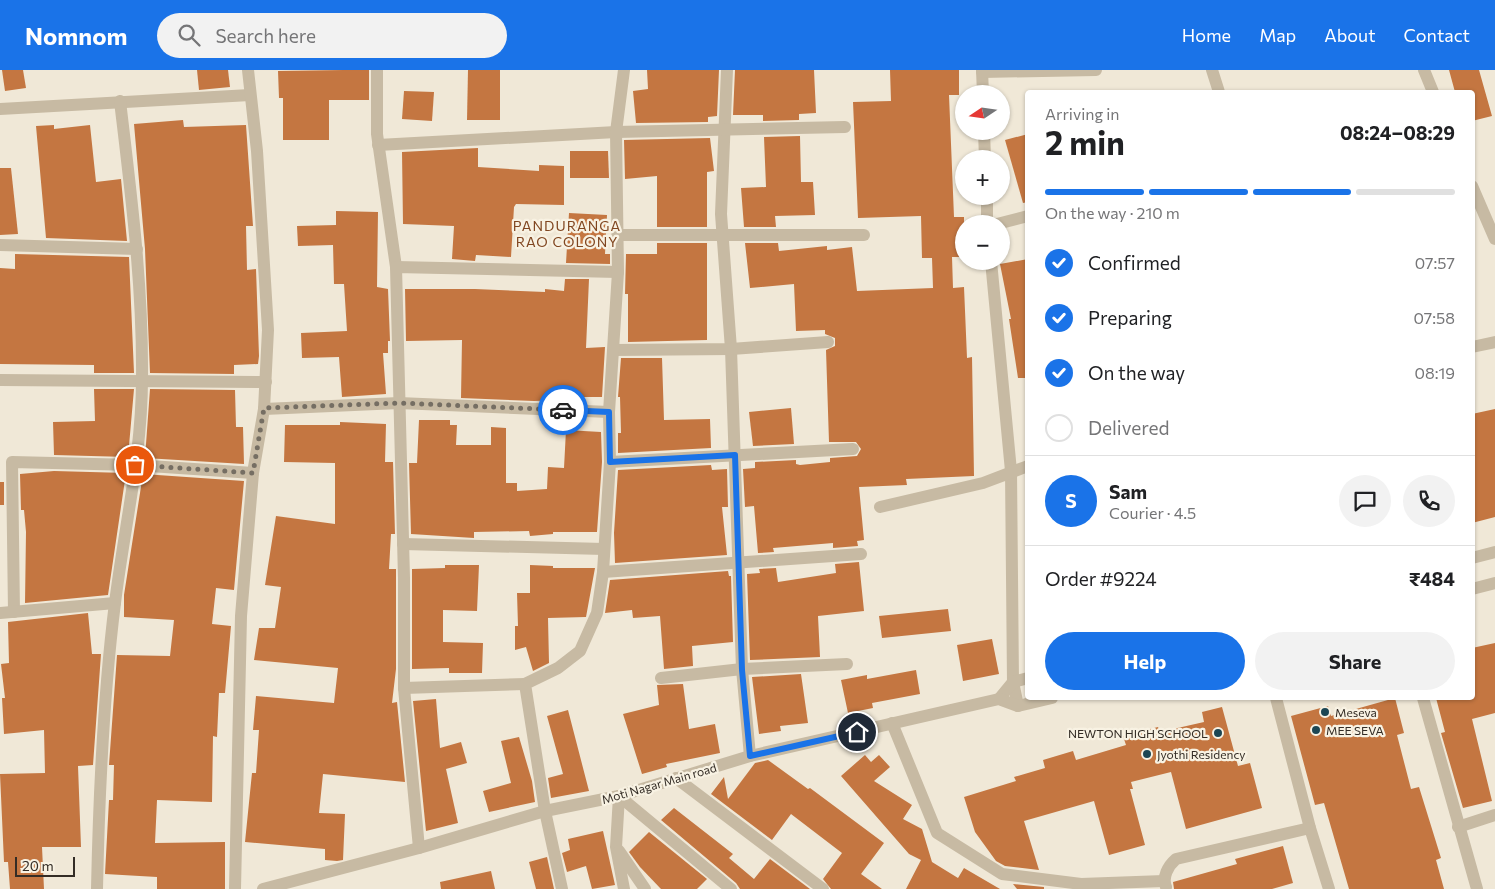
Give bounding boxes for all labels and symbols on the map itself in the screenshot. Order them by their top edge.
north arrow [955,85,1010,140]
district label: PANDURANGA RAO COLONY [513,217,621,250]
courier [538,385,588,435]
pin [114,444,156,486]
place label: Meseva [1335,705,1377,719]
marker: Meseva [1319,706,1331,718]
pin [836,711,878,753]
place label: MEE SEVA [1326,723,1384,737]
marker: MEE SEVA [1310,724,1322,736]
place label: NEWTON HIGH SCHOOL [1068,726,1208,740]
marker: NEWTON HIGH SCHOOL [1212,727,1224,739]
place label: Jyothi Residency [1157,747,1246,762]
marker: Jyothi Residency [1141,748,1153,760]
street label: Moti Nagar Main road [600,760,718,806]
scale bar [15,854,75,877]

